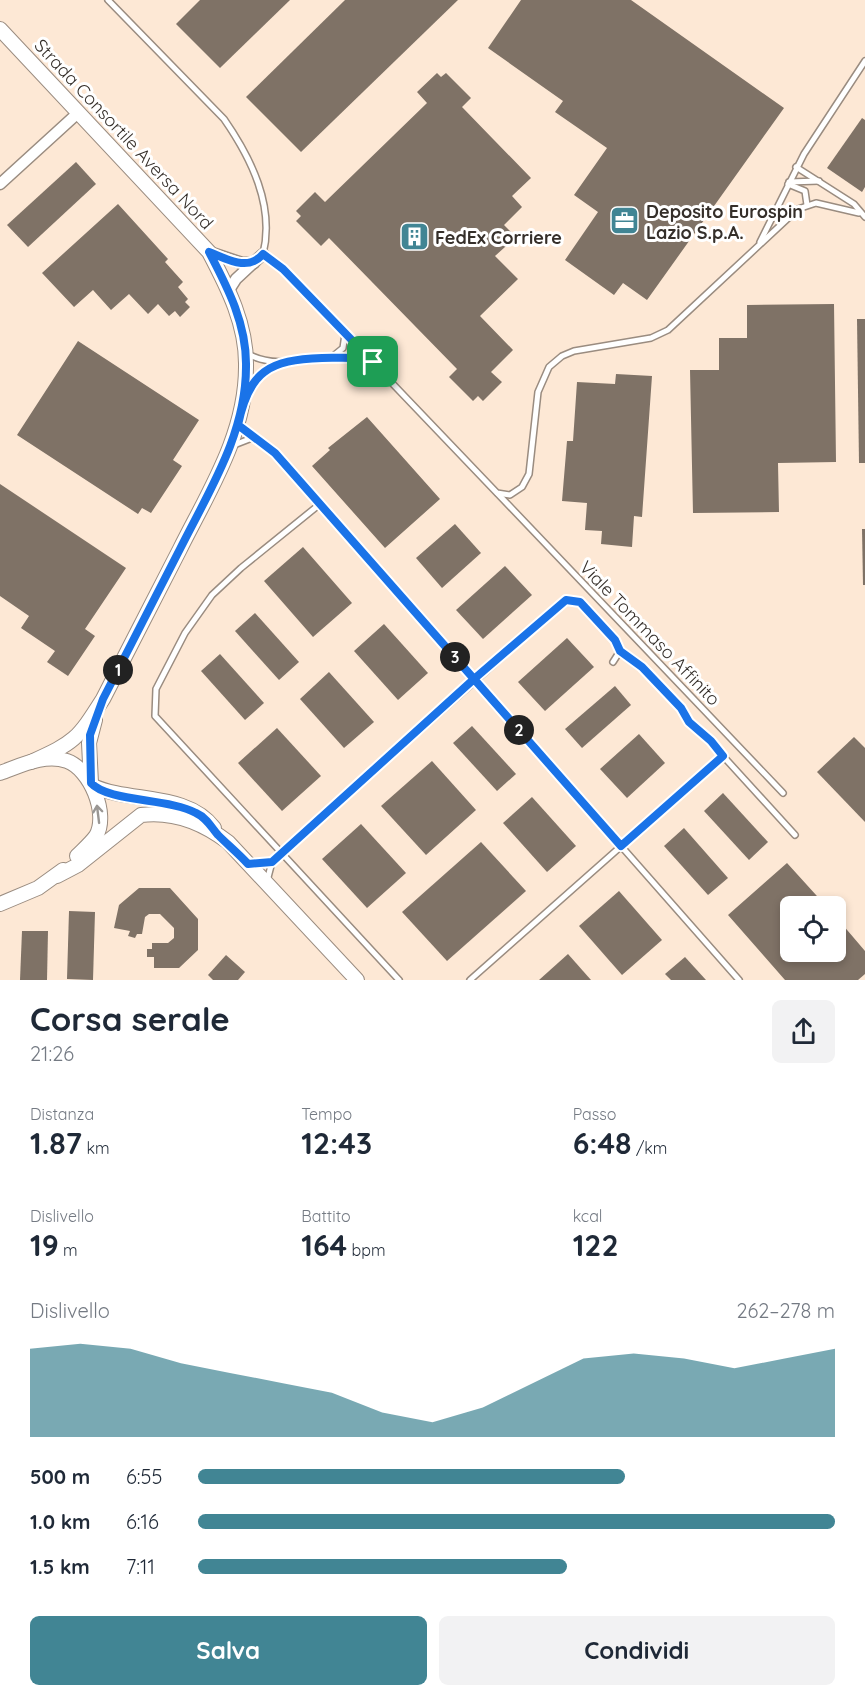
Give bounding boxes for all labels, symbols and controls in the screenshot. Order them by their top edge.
street label: Strada Consortile Aversa Nord [30,34,218,234]
place label: Deposito Eurospin Lazio S.p.A. [646,200,803,244]
office icon: Deposito Eurospin Lazio S.p.A. [609,205,641,237]
building icon: FedEx Corriere [398,221,430,253]
place label: FedEx Corriere [435,226,562,249]
pin [347,336,398,387]
icon: arrive [356,345,389,378]
street label: Viale Tommaso Affinito [575,556,725,710]
pin: 3 [440,642,470,672]
text: 3 [451,647,459,667]
pin: 1 [103,655,133,685]
text: 1 [115,660,121,680]
pin: 2 [504,715,534,745]
text: 2 [514,720,524,740]
one-way arrow [92,804,103,824]
map controls [780,896,846,962]
button: locate [780,896,846,962]
text: Corsa serale [30,998,230,1039]
button: share [772,1000,835,1063]
text: 21:26 [30,1041,74,1066]
text: Distanza [30,1104,94,1124]
text: Tempo [301,1104,352,1124]
text: Passo [573,1104,616,1124]
text: 1.87 [30,1124,82,1162]
text: 12:43 [301,1124,372,1162]
text: 6:48 [573,1124,632,1162]
text: km [82,1138,110,1158]
text: /km [632,1138,667,1158]
text: Dislivello [30,1206,94,1226]
text: Battito [301,1206,351,1226]
text: kcal [573,1206,603,1226]
text: 19 [30,1226,59,1264]
text: 164 [301,1226,347,1264]
text: 122 [573,1226,618,1264]
text: m [59,1240,78,1260]
text: bpm [347,1240,386,1260]
text: Dislivello [30,1298,110,1323]
text: 262–278 m [736,1298,835,1323]
text: 500 m [30,1464,90,1489]
text: 6:55 [126,1464,162,1489]
text: 1.0 km [30,1509,90,1534]
text: 6:16 [126,1509,159,1534]
text: 1.5 km [30,1554,90,1579]
text: 7:11 [126,1554,155,1579]
button: Salva [30,1616,427,1685]
button: Condividi [439,1616,835,1685]

